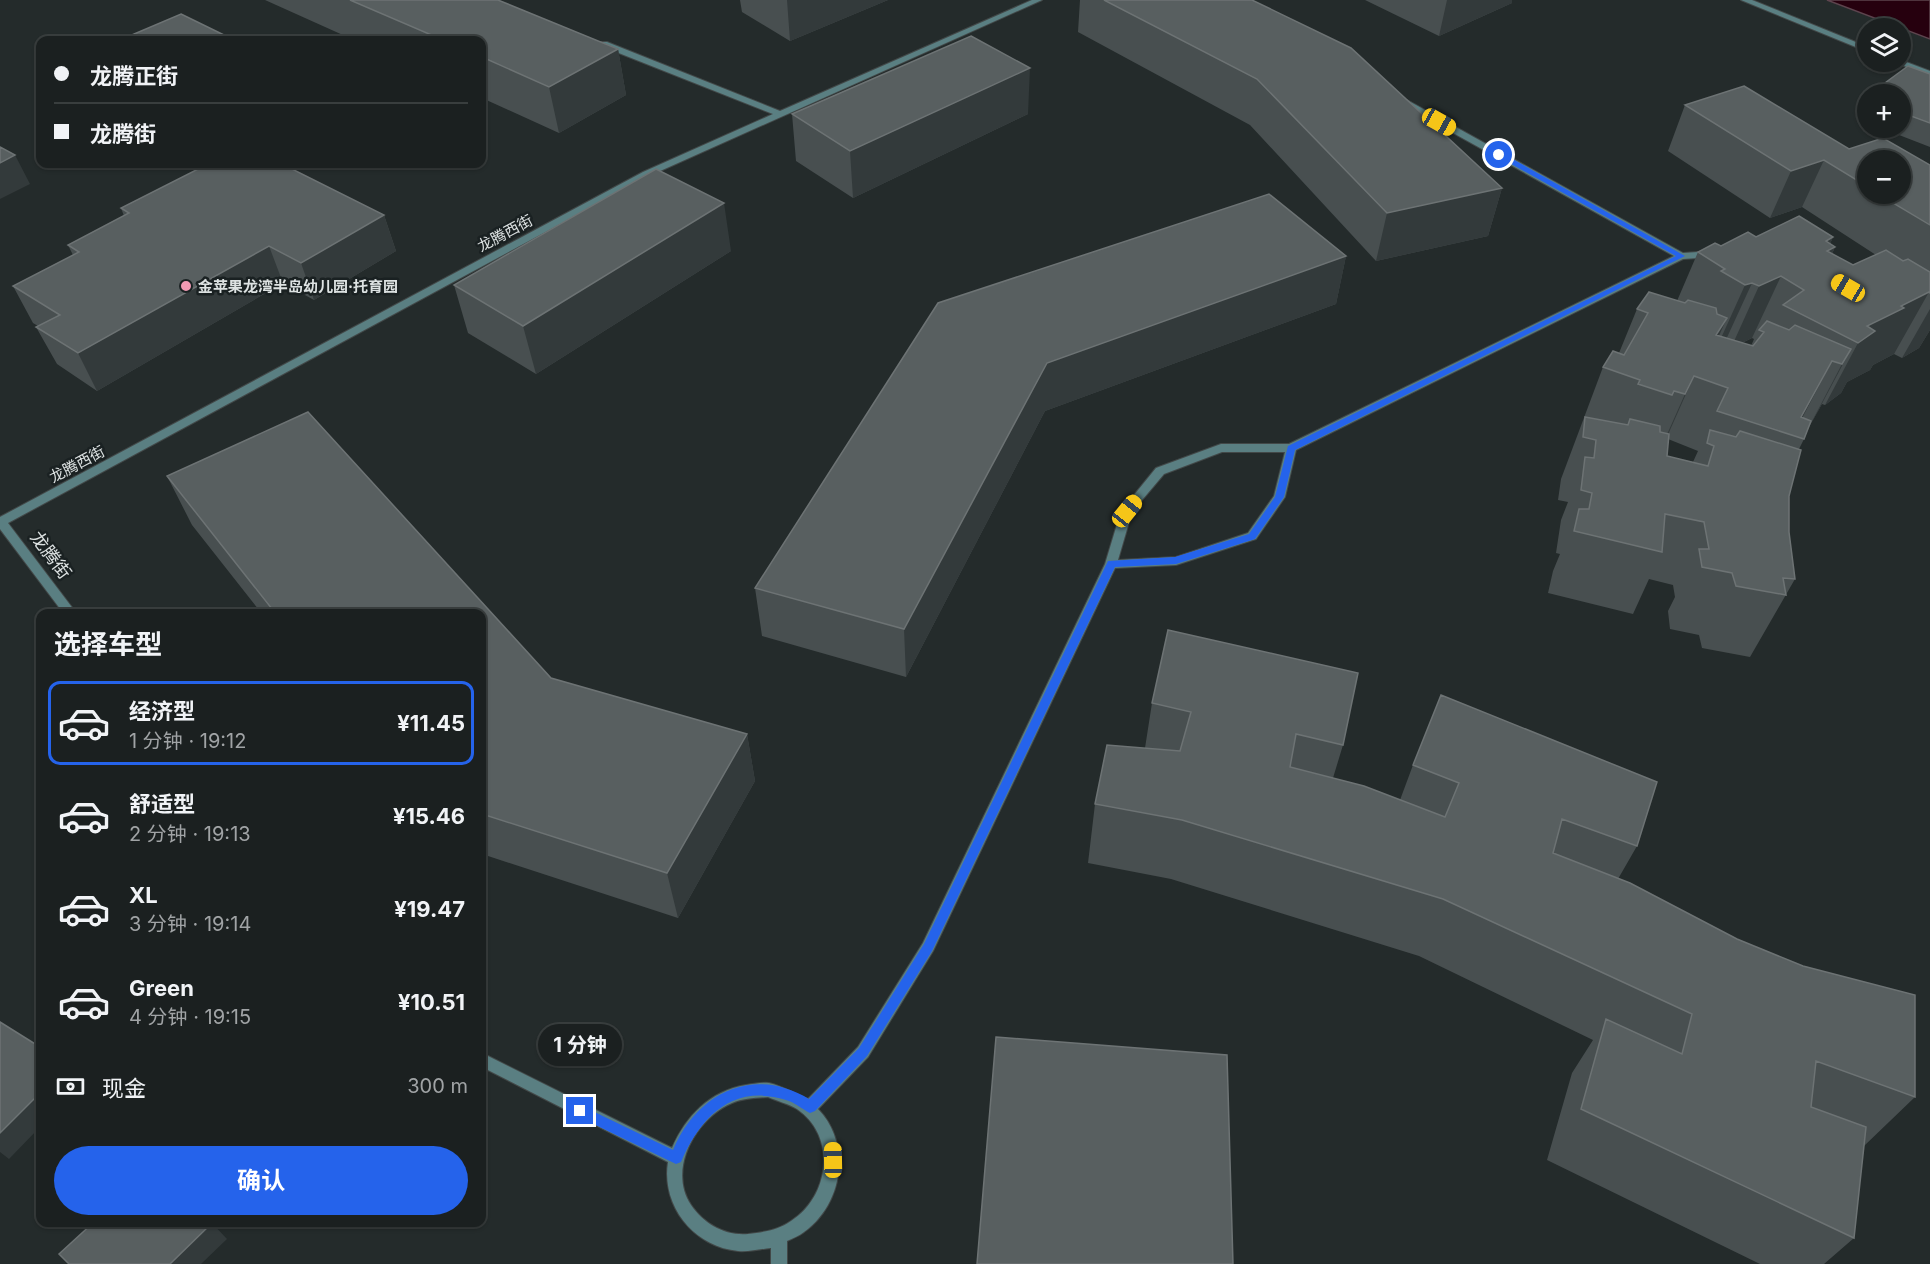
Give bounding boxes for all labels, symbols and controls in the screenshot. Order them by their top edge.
map controls [1857,18,1911,204]
button: layers [1857,18,1911,72]
text: 龙腾正街 [90,63,178,89]
button: + [1857,84,1911,138]
car [1419,105,1459,139]
text: 龙腾街 [90,121,156,147]
route start [1485,141,1512,168]
button: − [1857,150,1911,204]
street label: 龙腾西街 [474,211,536,255]
car [1828,271,1868,305]
place label: 金苹果龙湾半岛幼儿园·托育园 [198,277,398,296]
marker: 金苹果龙湾半岛幼儿园·托育园 [179,279,193,293]
street label: 龙腾西街 [46,442,108,486]
car [1109,491,1145,531]
street label: 龙腾街 [26,527,76,583]
text: 选择车型 [54,628,162,661]
icon: car [57,696,111,750]
text: 经济型 [129,698,195,724]
text: ¥11.45 [397,710,465,736]
text: 1 分钟 · 19:12 [129,729,246,753]
icon: car [57,789,111,843]
text: 舒适型 [129,791,195,817]
text: ¥15.46 [393,803,465,829]
text: 2 分钟 · 19:13 [129,822,251,846]
icon: car [57,882,111,936]
text: XL [129,882,158,908]
text: ¥19.47 [394,896,465,922]
text: 3 分钟 · 19:14 [129,912,251,936]
icon: car [57,975,111,1029]
text: Green [129,975,194,1001]
text: ¥10.51 [398,989,465,1015]
text: 4 分钟 · 19:15 [129,1005,251,1029]
callout: 1 分钟 [538,1024,622,1066]
text: 1 分钟 [553,1033,607,1057]
icon: cash [54,1070,87,1103]
text: 300 m [407,1074,468,1098]
text: 现金 [102,1075,146,1101]
route end [566,1097,593,1124]
car [824,1142,842,1178]
button: 确认 [54,1146,468,1215]

